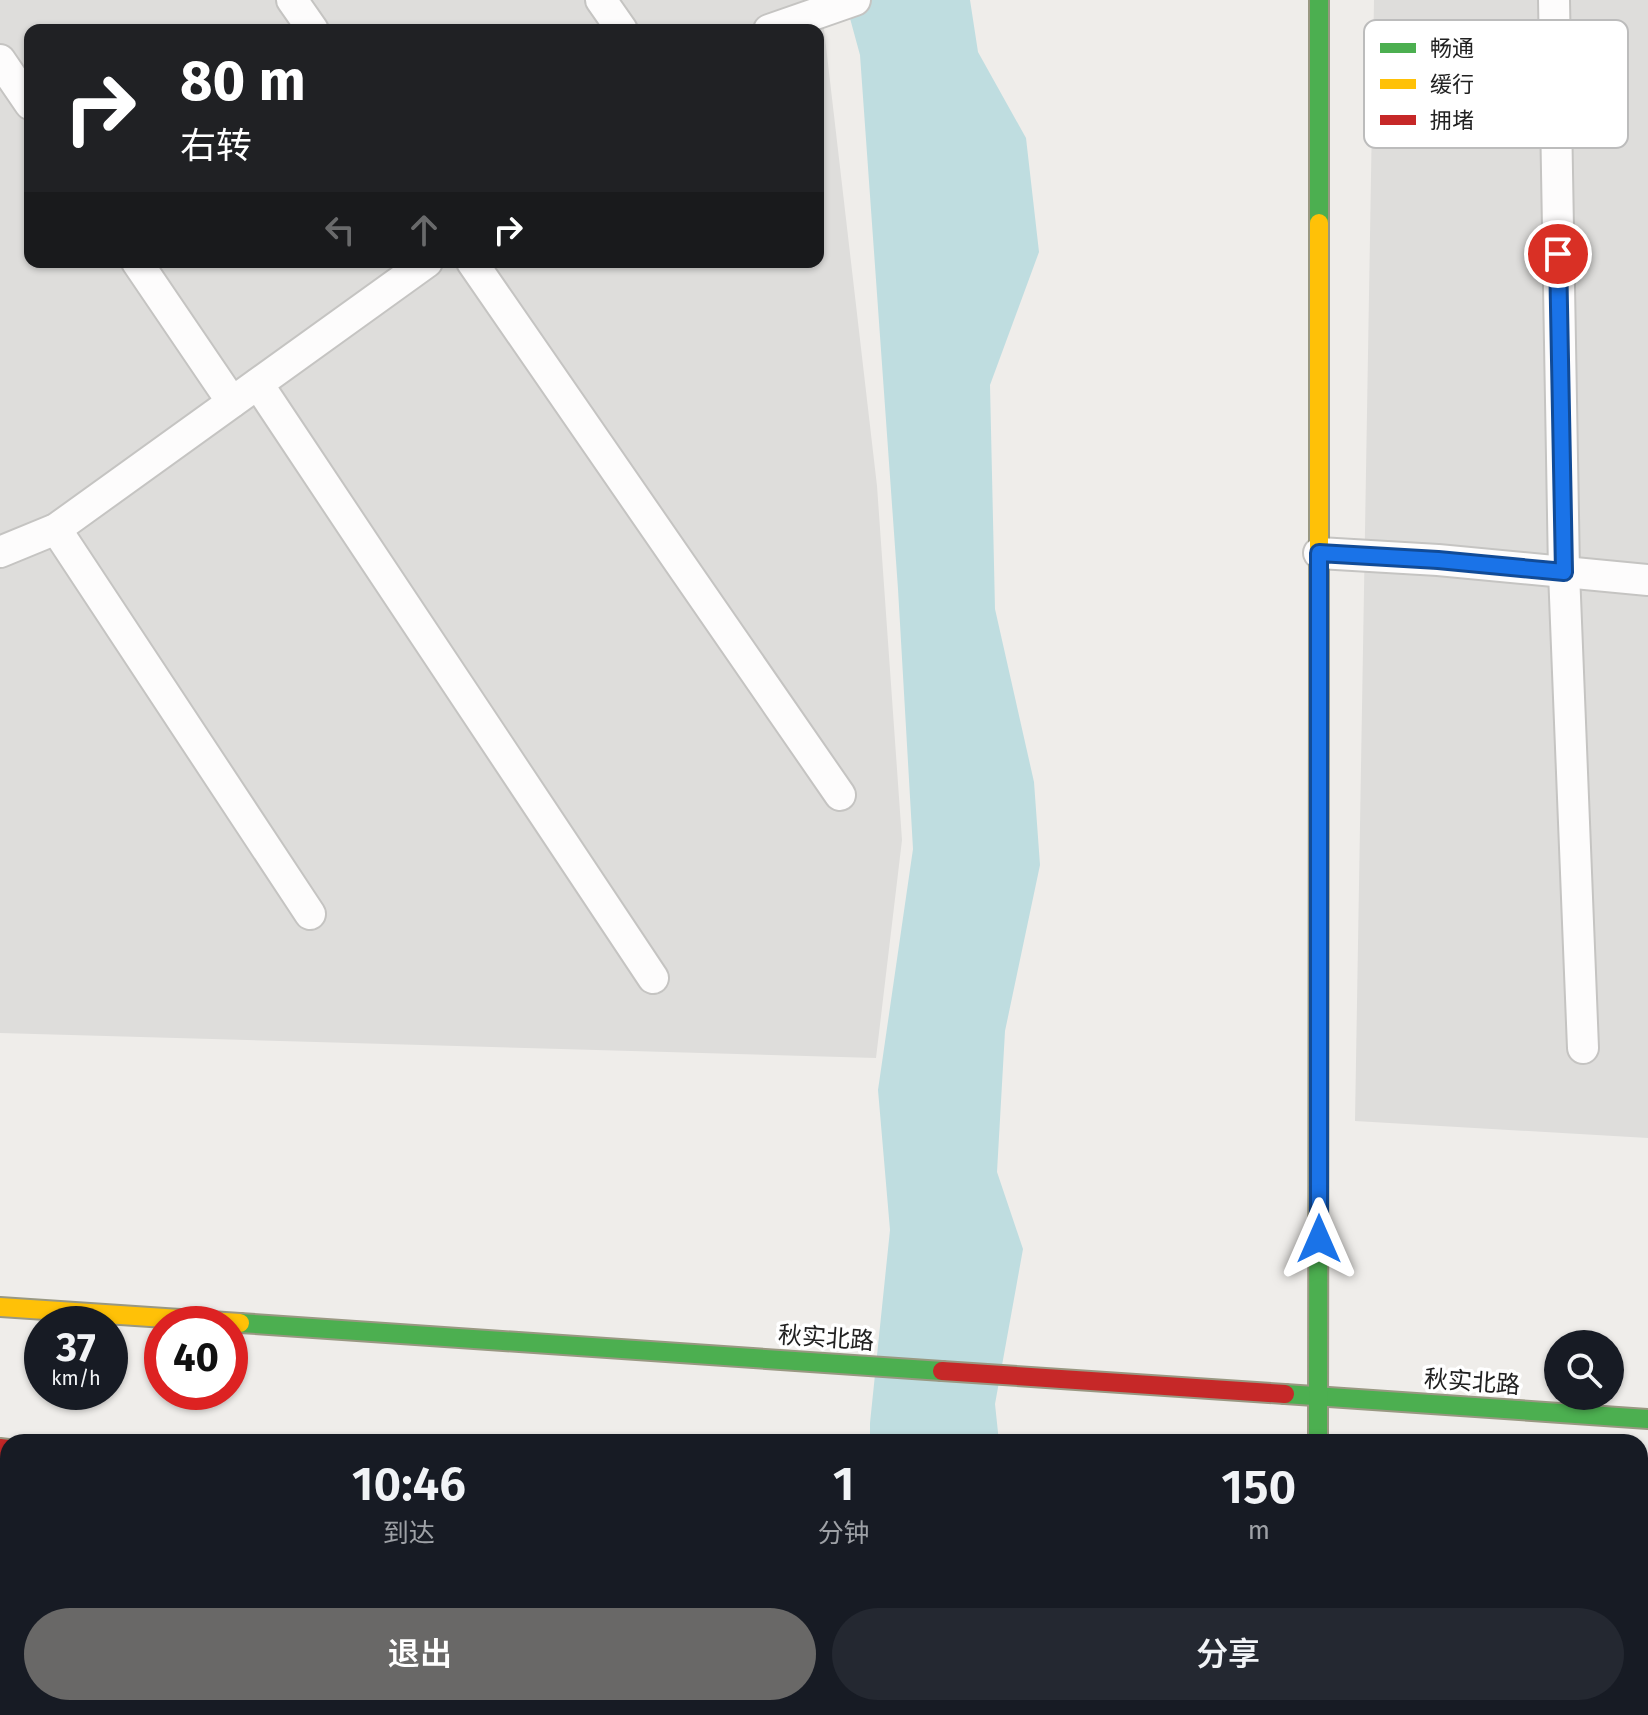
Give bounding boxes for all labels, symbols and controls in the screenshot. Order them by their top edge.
legend [1364,20,1628,148]
text: 畅通 [1430,35,1474,62]
text: 80 m [180,48,306,115]
icon: right [48,56,152,160]
text: 缓行 [1430,71,1474,98]
text: 拥堵 [1430,107,1474,134]
text: 右转 [180,124,252,168]
icon: left [318,208,362,252]
icon: ahead [402,208,446,252]
icon: right [486,208,530,252]
pin [1524,220,1592,288]
icon: arrive [1536,232,1580,276]
position arrow [1277,1197,1361,1281]
speed limit sign: 40 [144,1306,248,1410]
street label: 秋实北路 [777,1321,875,1355]
text: 37 [56,1324,96,1372]
map controls [1544,1330,1624,1410]
button: search [1544,1330,1624,1410]
street label: 秋实北路 [1423,1365,1521,1399]
text: km/h [51,1366,101,1390]
text: 10:46 [352,1455,466,1513]
text: 1 [833,1455,855,1513]
text: 150 [1221,1458,1296,1516]
text: m [1248,1515,1270,1546]
text: 到达 [383,1518,435,1549]
text: 分钟 [818,1518,870,1549]
button: 退出 [24,1608,816,1700]
button: 分享 [832,1608,1624,1700]

